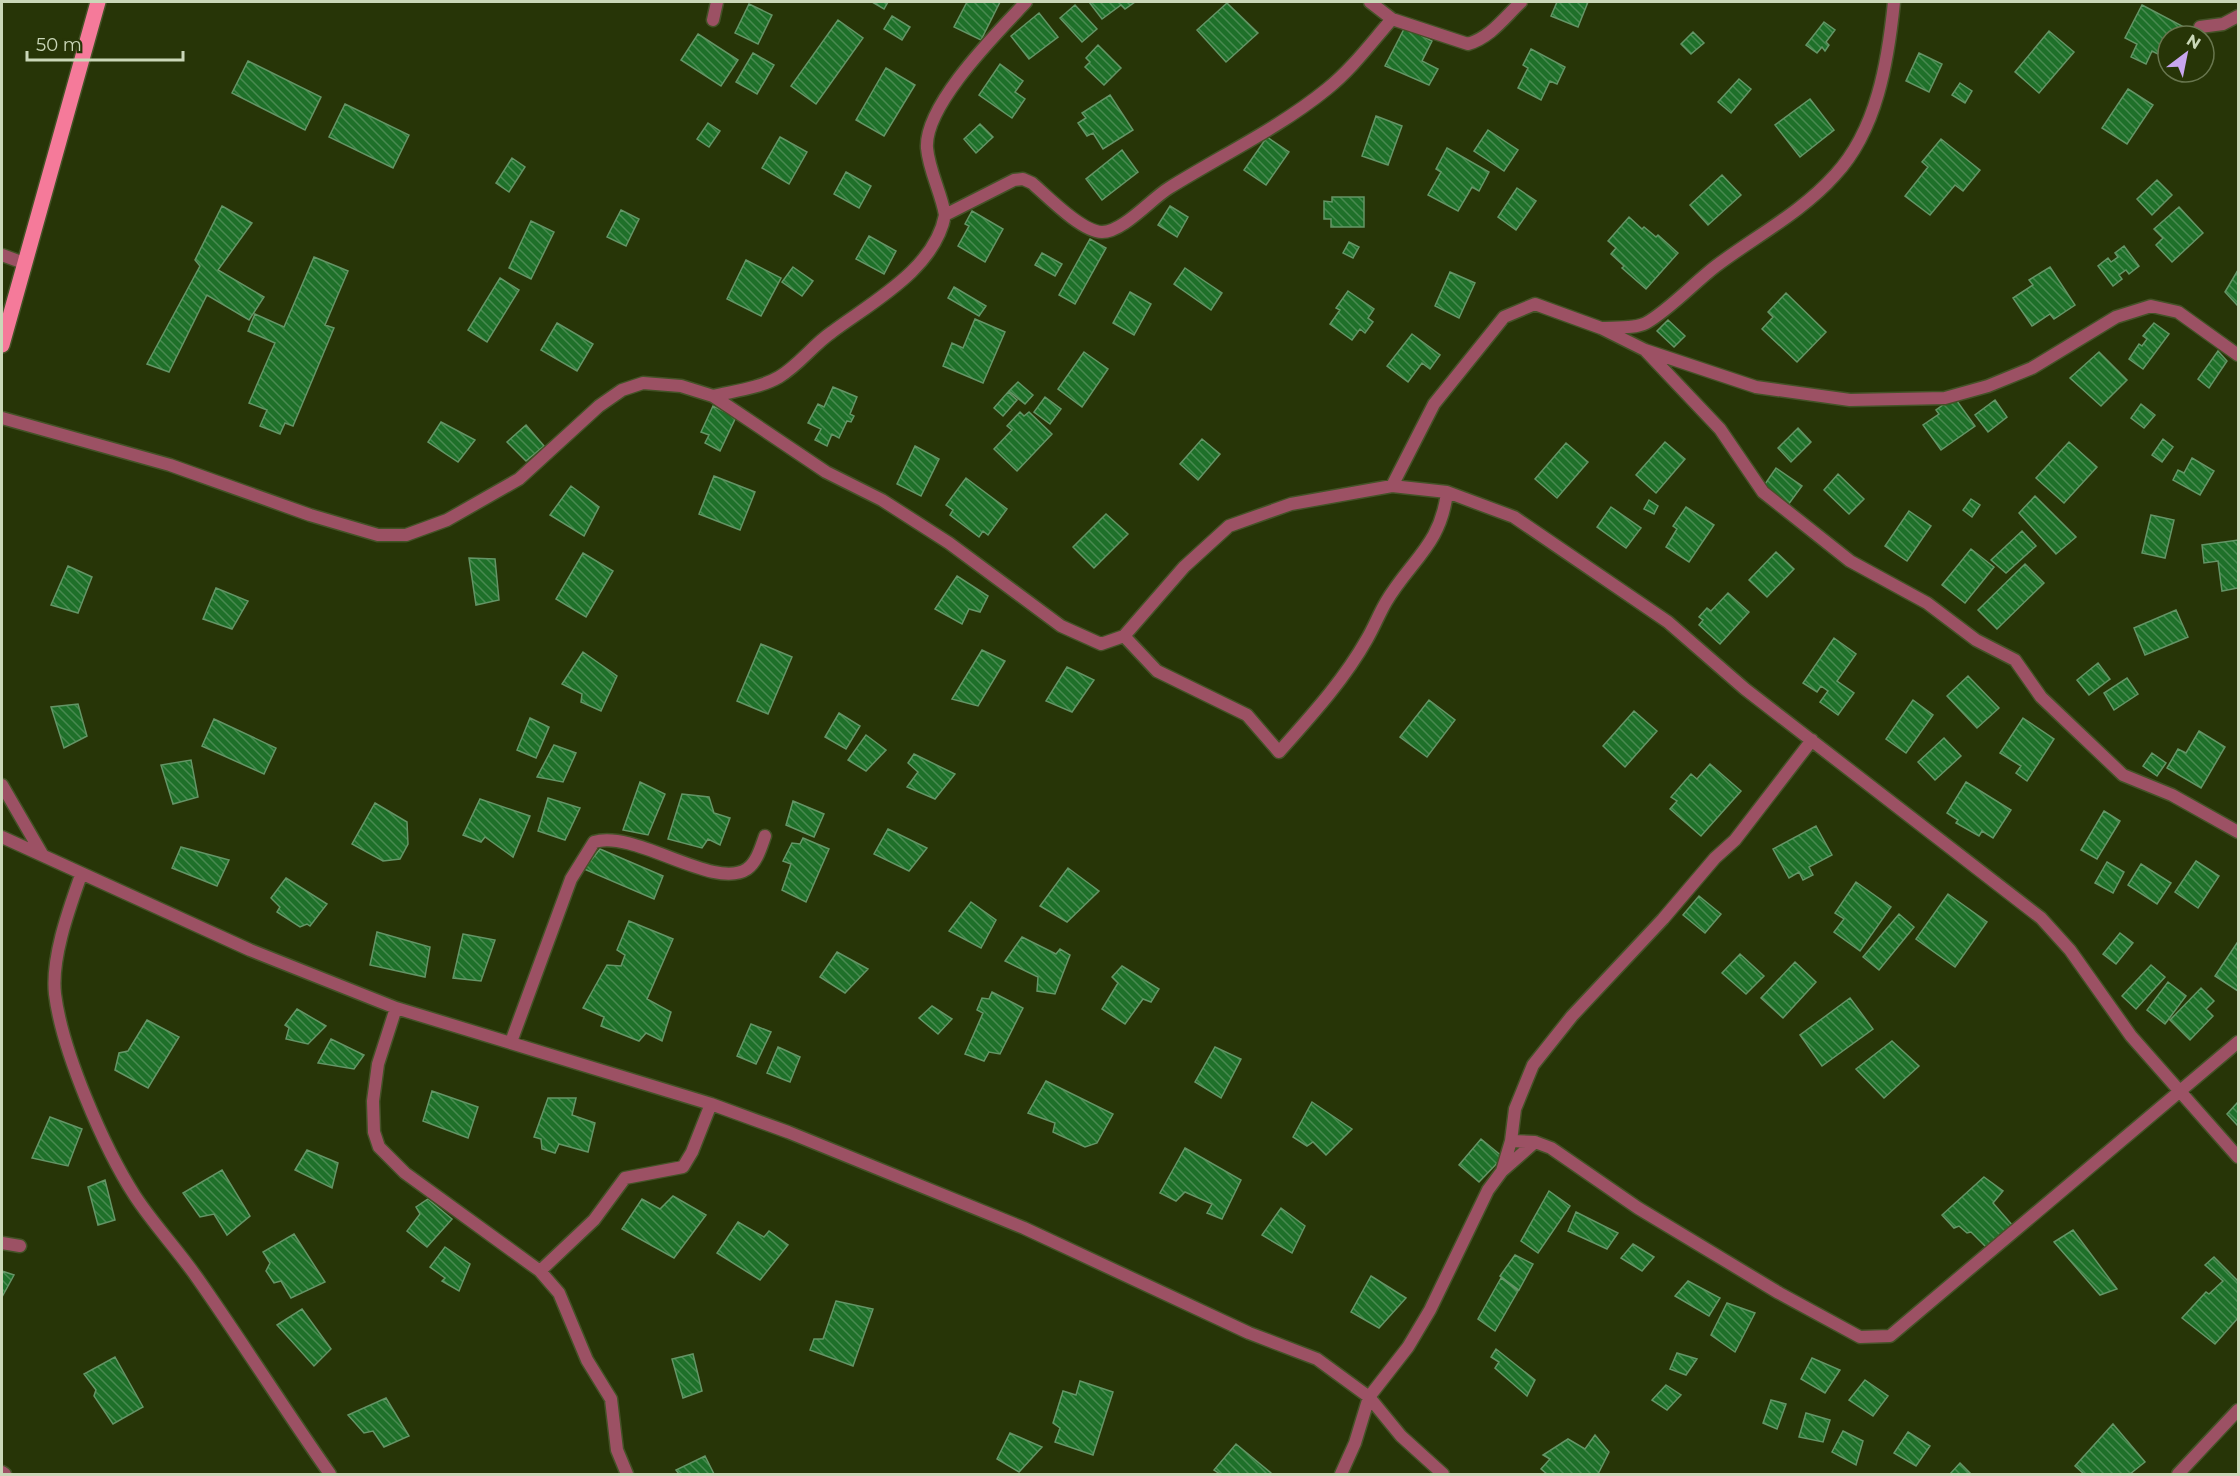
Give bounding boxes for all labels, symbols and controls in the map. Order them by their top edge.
scale bar [27,24,183,62]
north arrow [2156,24,2216,84]
text: N [2183,30,2204,53]
text: 50 m [36,34,82,56]

